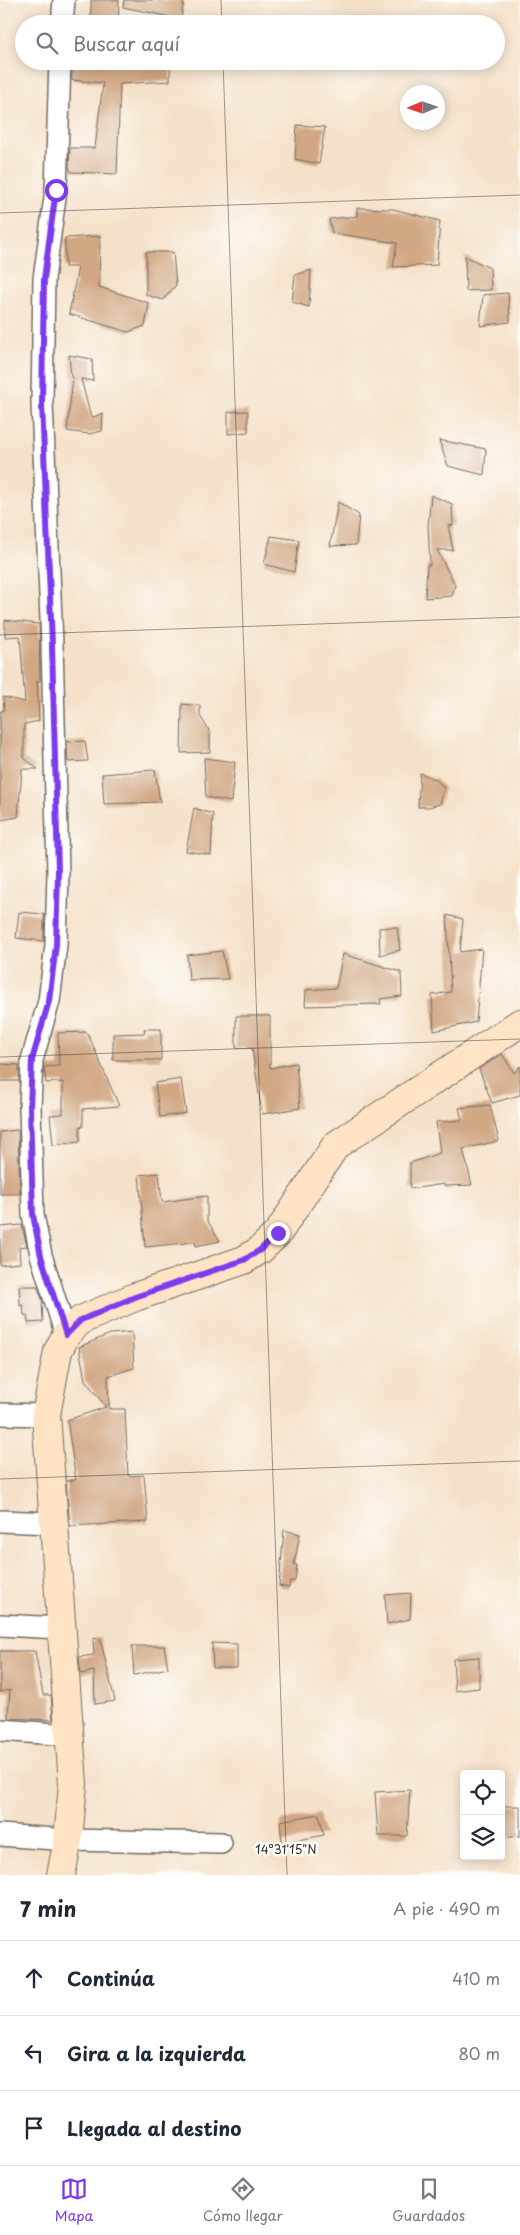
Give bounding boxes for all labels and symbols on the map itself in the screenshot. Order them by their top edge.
north arrow [400,85,445,130]
route start [45,179,68,202]
route end [267,1222,290,1245]
text: 14°31'15"N [255,1840,317,1858]

